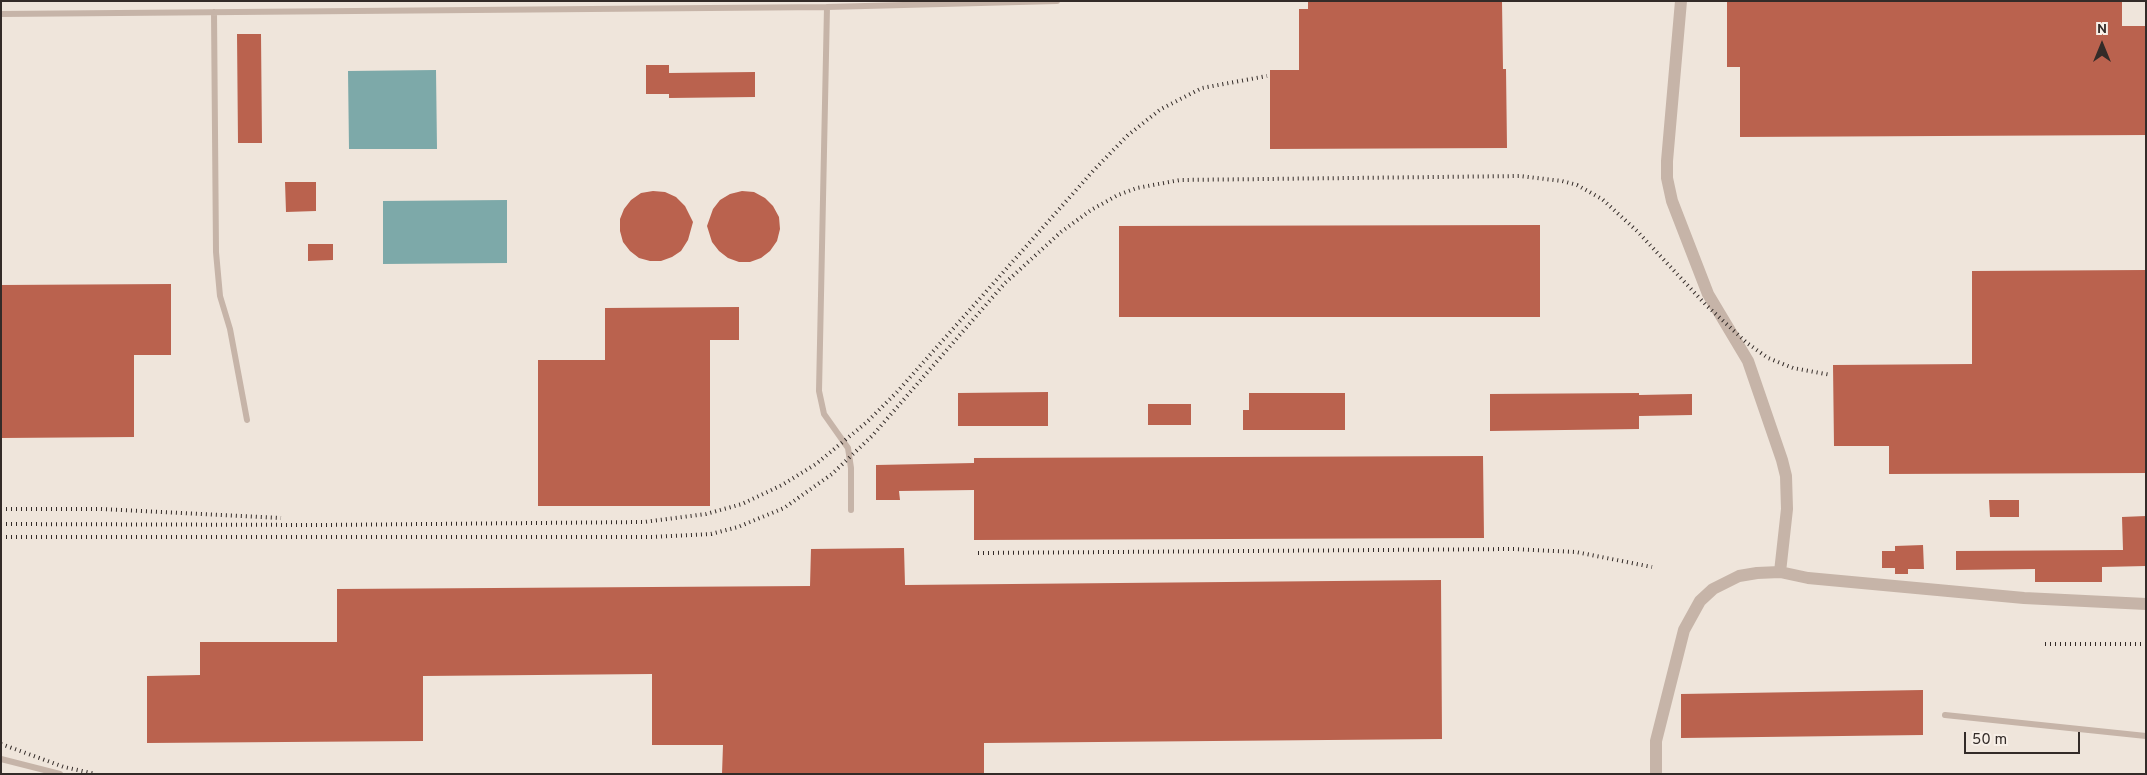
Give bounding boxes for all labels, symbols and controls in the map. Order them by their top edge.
north arrow [2077,20,2127,70]
text: N [2097,21,2107,38]
scale bar [1967,722,2083,754]
text: 50 m [1972,731,2007,750]

